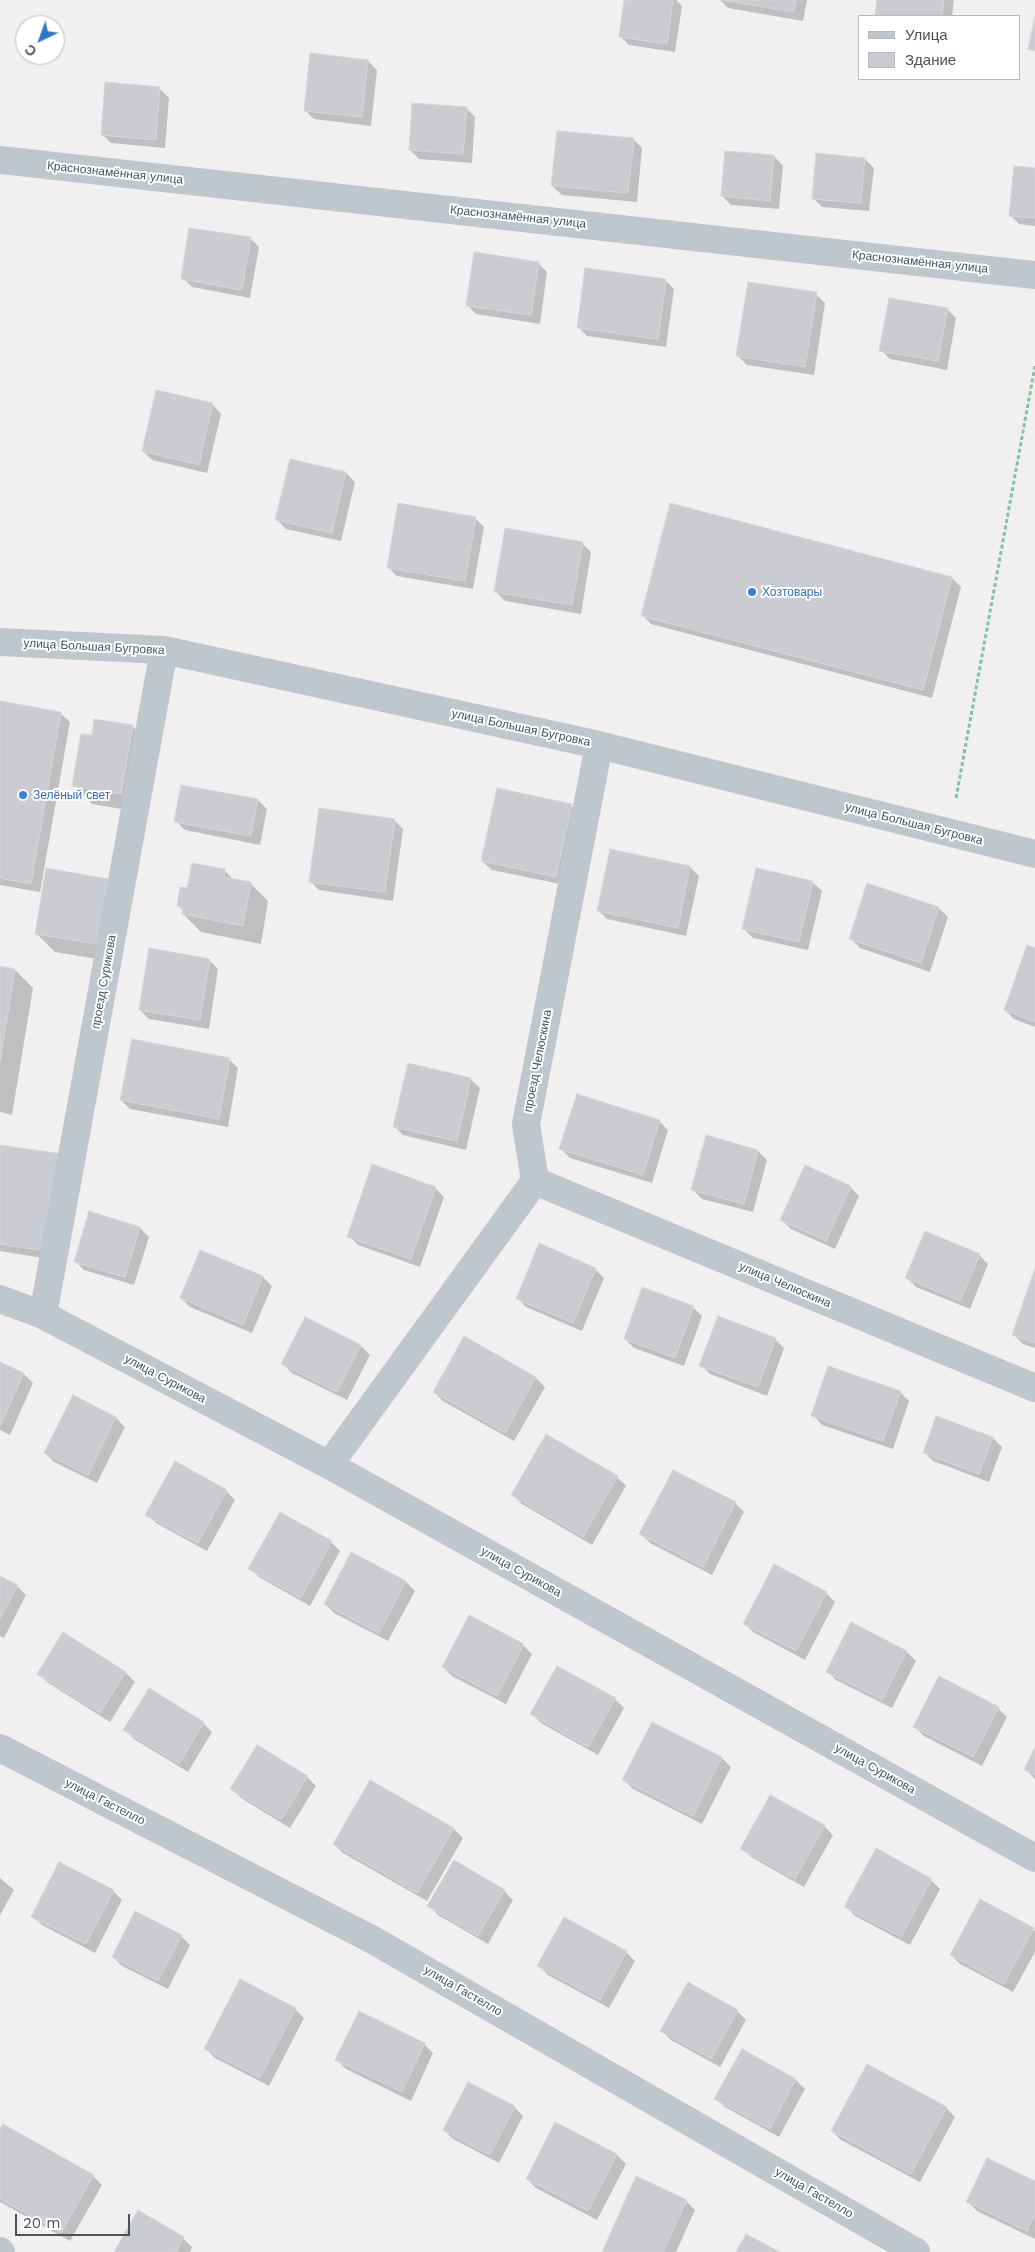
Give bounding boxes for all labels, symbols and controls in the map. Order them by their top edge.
north arrow [15,15,65,65]
legend [858,15,1020,80]
text: Улица [905,26,948,44]
text: С [22,41,40,60]
text: Здание [905,51,956,69]
street label: Краснознамённая улица [46,159,184,187]
street label: Краснознамённая улица [449,203,587,231]
street label: Краснознамённая улица [851,248,989,276]
place label: Хозтовары [762,585,822,599]
marker: Хозтовары [746,586,758,598]
street label: улица Большая Бугровка [23,636,165,658]
street label: улица Большая Бугровка [450,706,592,750]
place label: Зелёный свет [33,788,110,802]
marker: Зелёный свет [17,789,29,801]
street label: улица Большая Бугровка [844,800,984,848]
street label: проезд Сурикова [89,934,119,1030]
street label: проезд Челюскина [521,1009,555,1113]
street label: улица Челюскина [737,1259,833,1311]
street label: улица Сурикова [122,1352,208,1406]
street label: улица Сурикова [478,1544,564,1600]
street label: улица Сурикова [832,1741,918,1797]
street label: улица Гастелло [63,1776,147,1828]
street label: улица Гастелло [421,1963,505,2019]
street label: улица Гастелло [772,2165,856,2221]
scale bar [18,2204,132,2236]
text: 20 m [23,2214,61,2232]

